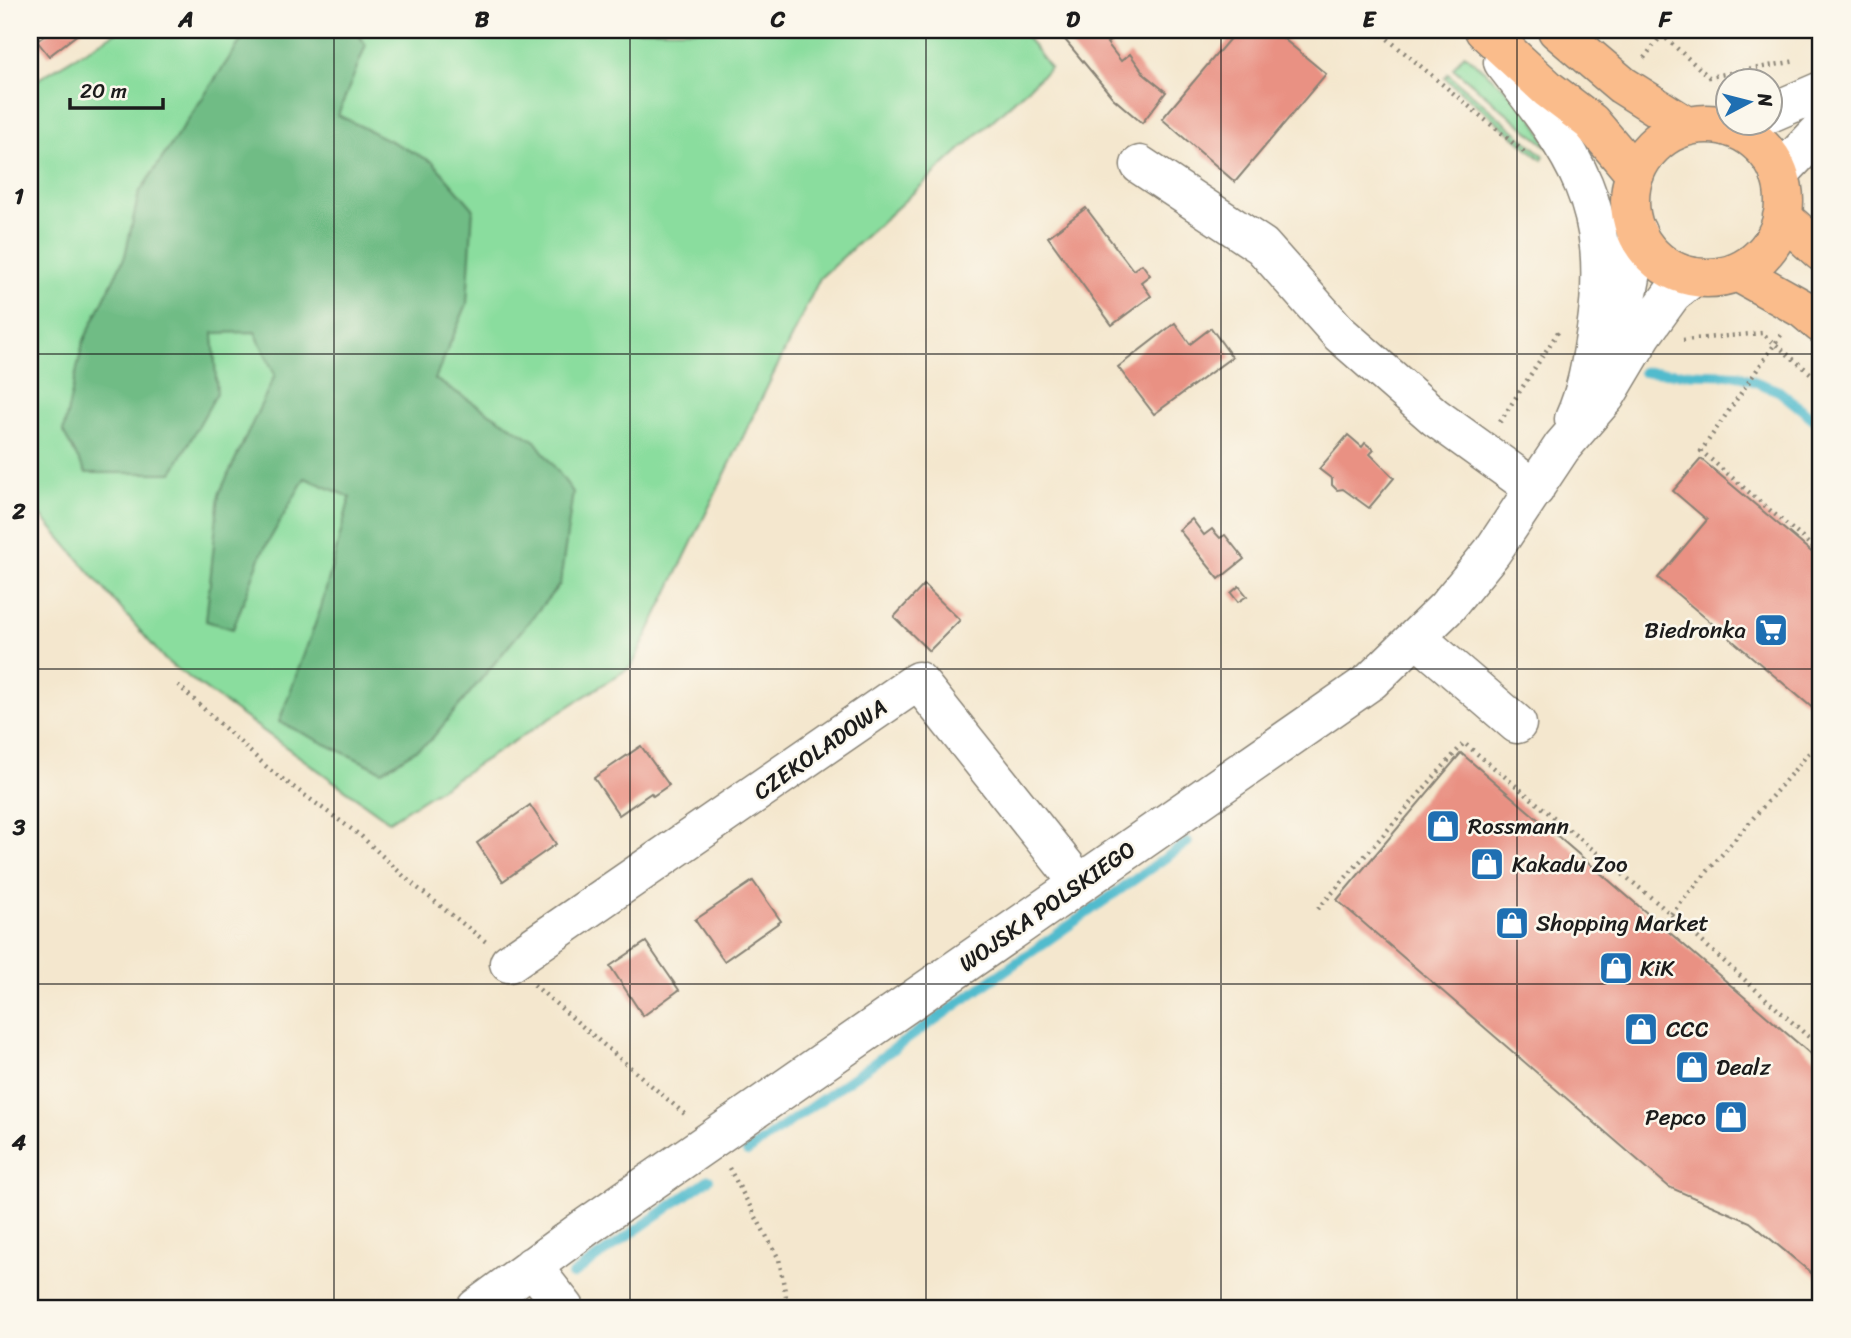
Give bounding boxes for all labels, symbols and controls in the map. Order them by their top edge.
text: A [177,0,194,40]
text: B [475,0,490,40]
text: C [770,0,786,40]
text: D [1066,0,1081,40]
text: E [1363,0,1378,40]
text: F [1658,0,1673,40]
scale bar [70,66,163,110]
north arrow [1714,66,1784,136]
text: 20 m [80,72,127,110]
text: N [1748,90,1783,109]
text: 1 [14,176,24,217]
text: 2 [11,491,26,532]
place label: Biedronka [1644,610,1746,651]
supermarket icon: Biedronka [1752,611,1790,649]
street label: CZEKOLADOWA [744,688,896,811]
place label: Rossmann [1468,806,1569,847]
text: 3 [12,807,26,848]
shop icon: Rossmann [1424,807,1462,845]
street label: WOJSKA POLSKIEGO [950,830,1145,983]
place label: Kakadu Zoo [1512,844,1628,885]
shop icon: Kakadu Zoo [1468,845,1506,883]
place label: Shopping Market [1536,903,1709,944]
shop icon: Shopping Market [1493,904,1531,942]
place label: KiK [1640,948,1675,989]
shop icon: KiK [1597,949,1635,987]
place label: CCC [1666,1009,1709,1050]
shop icon: CCC [1622,1010,1660,1048]
place label: Dealz [1716,1047,1772,1088]
shop icon: Dealz [1673,1048,1711,1086]
place label: Pepco [1645,1097,1706,1138]
shop icon: Pepco [1712,1098,1750,1136]
text: 4 [11,1122,27,1163]

